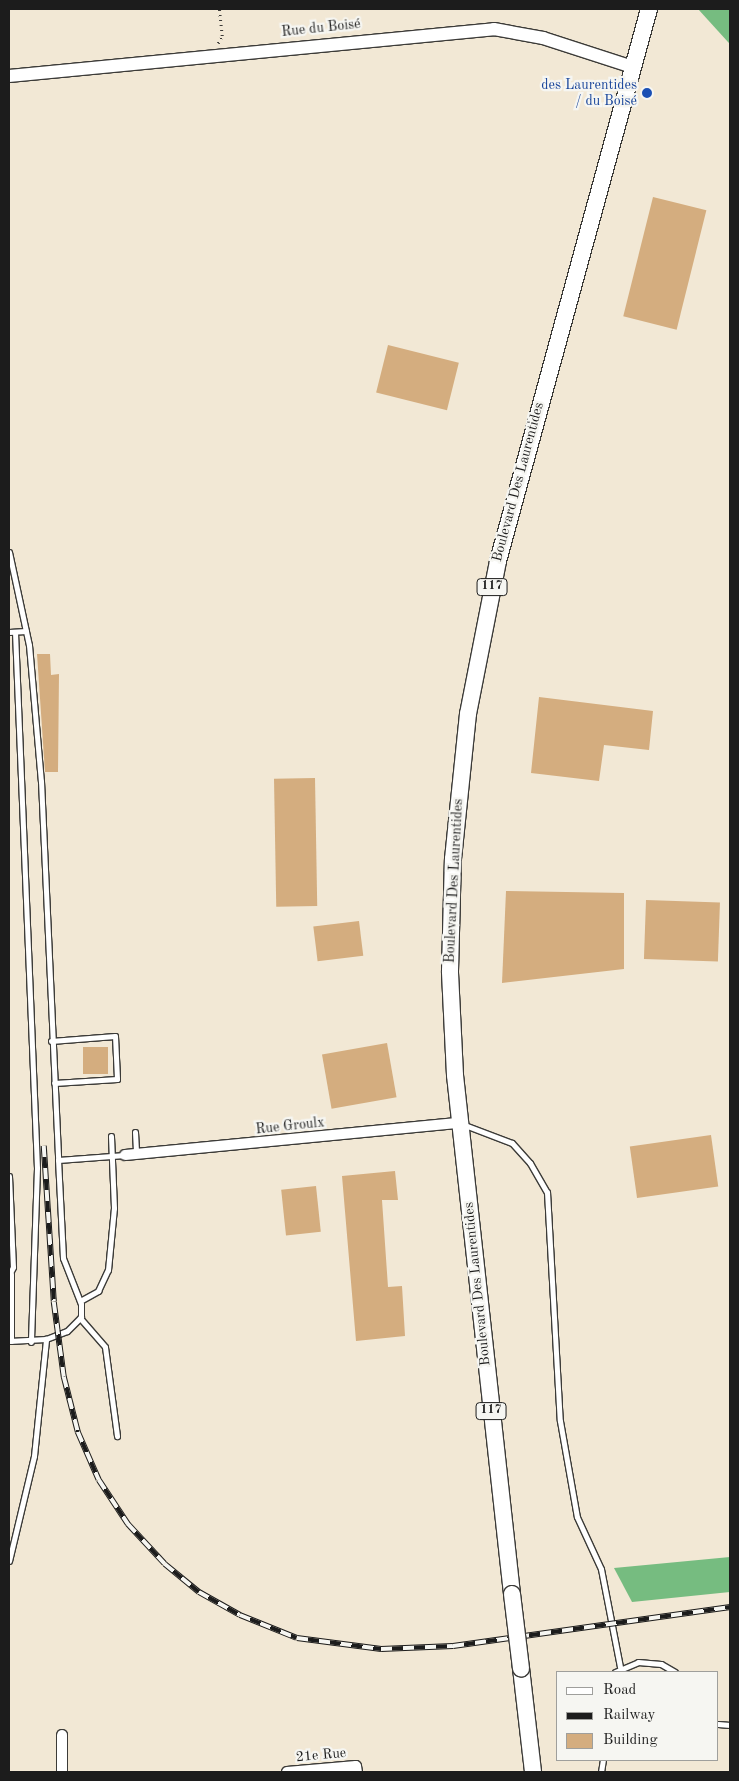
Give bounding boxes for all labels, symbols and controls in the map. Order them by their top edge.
street label: Rue du Boisé [281,15,361,41]
place label: des Laurentides / du Boisé [541,77,637,110]
marker: des Laurentides / du Boisé [641,87,653,99]
street label: Boulevard Des Laurentides [489,400,547,564]
road number: 117 [476,578,508,596]
street label: Boulevard Des Laurentides [441,798,467,964]
street label: Rue Groulx [255,1114,325,1138]
street label: Boulevard Des Laurentides [460,1201,494,1367]
road number: 117 [475,1402,507,1420]
legend [556,1671,719,1761]
text: Road [603,1683,636,1698]
text: Railway [603,1708,656,1723]
text: Building [603,1733,658,1748]
street label: 21e Rue [295,1744,347,1766]

